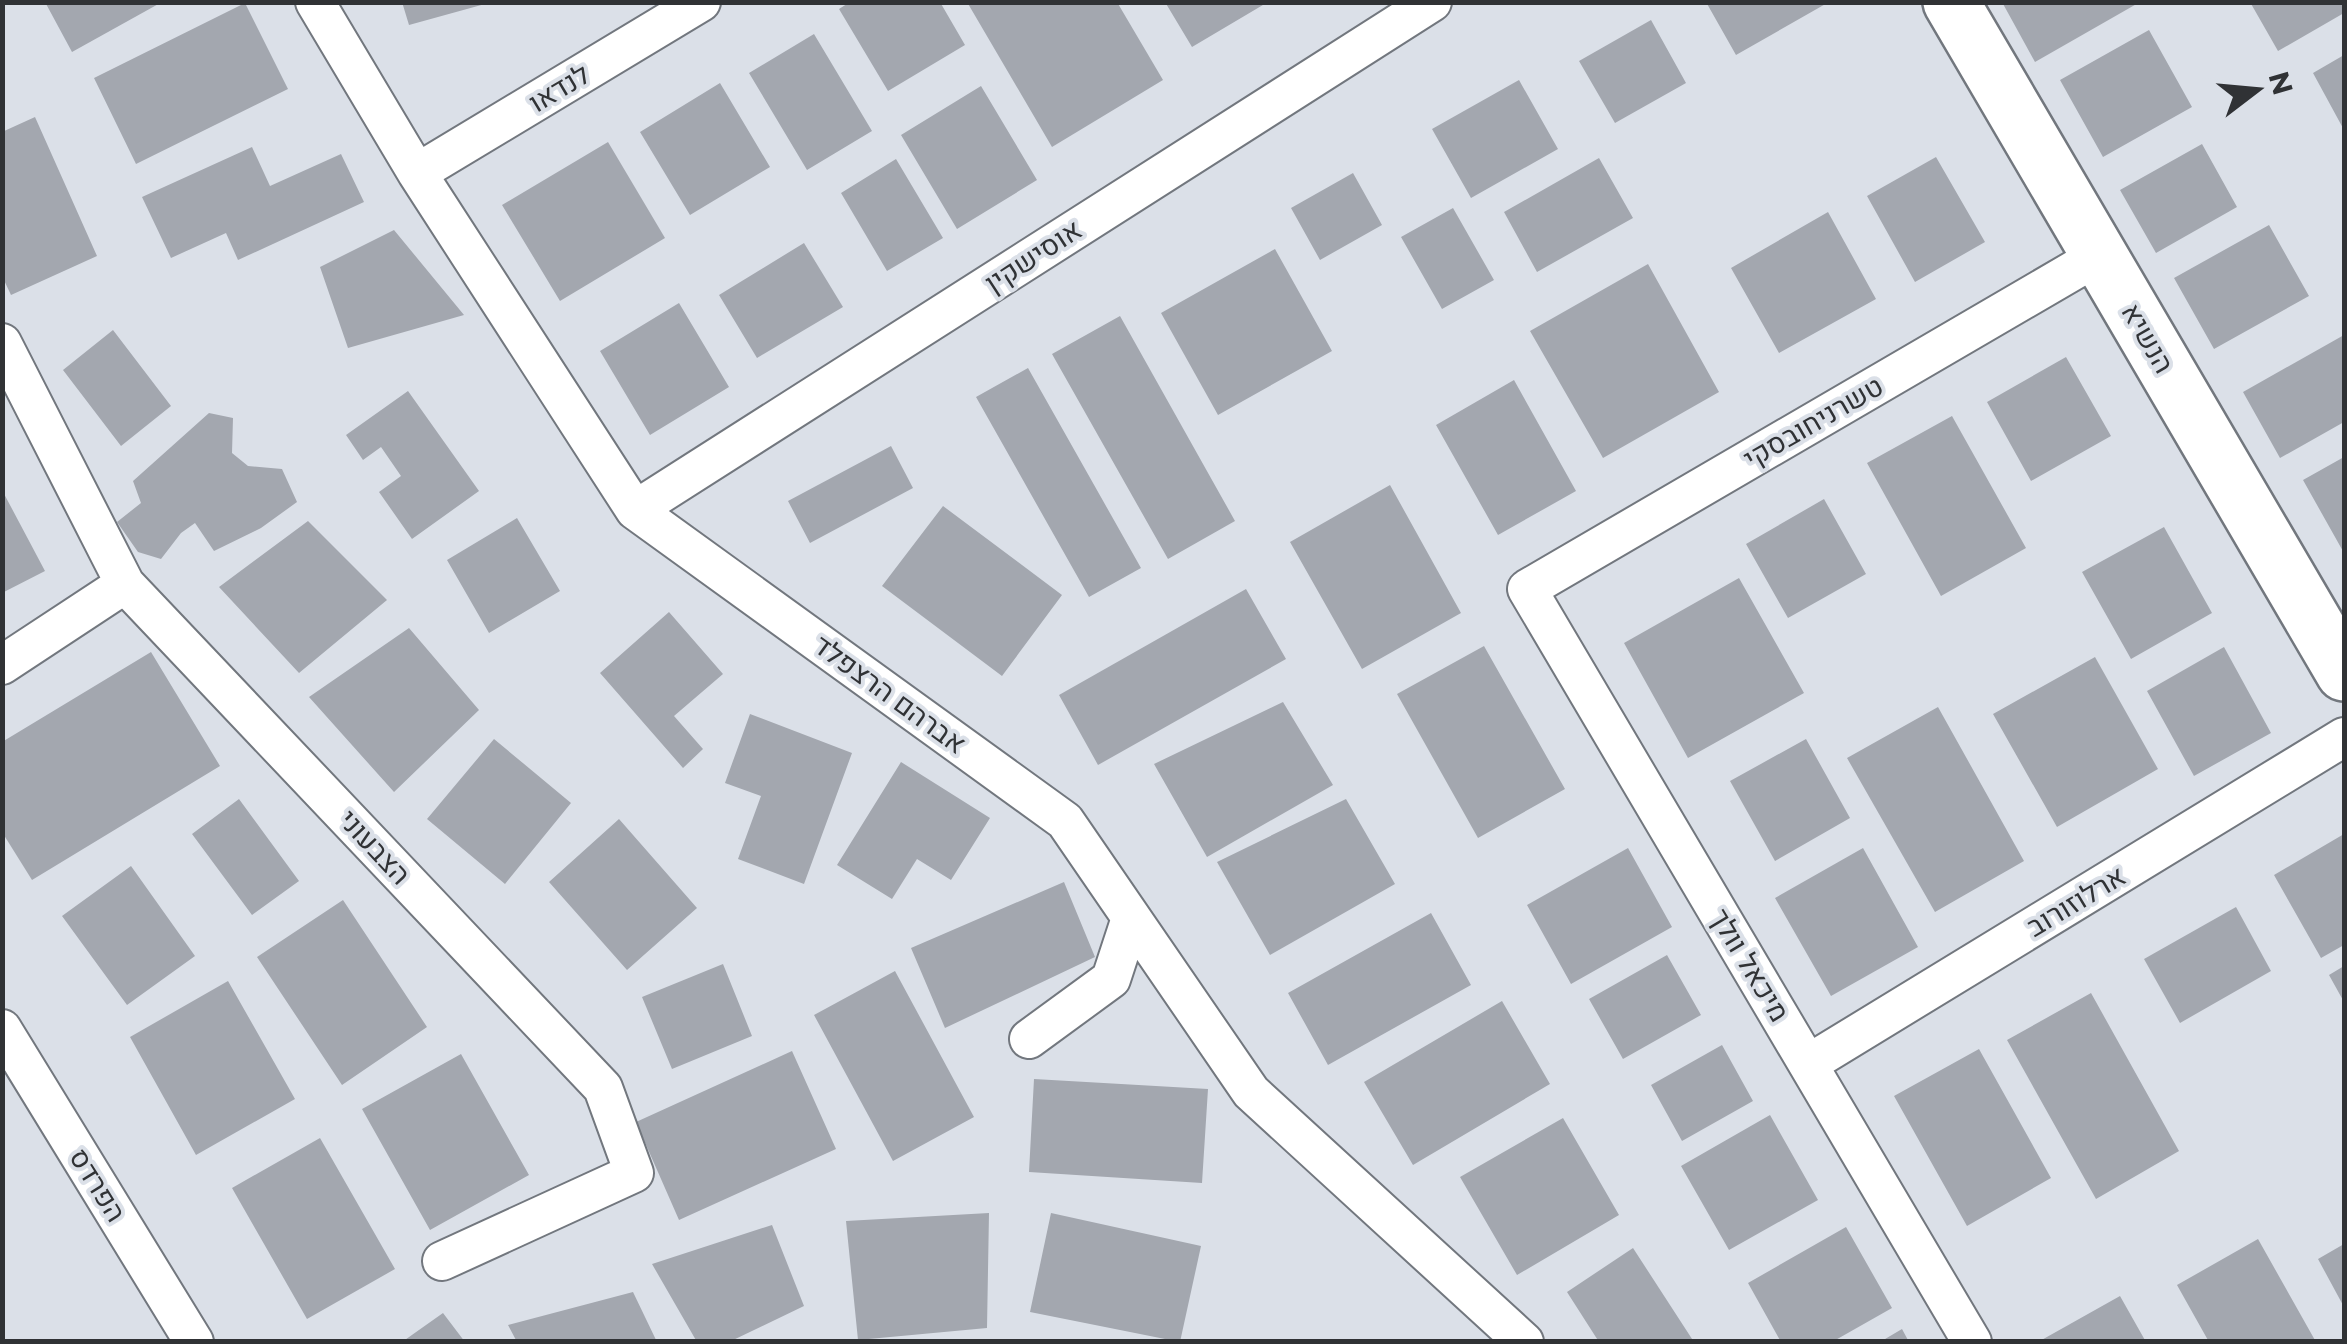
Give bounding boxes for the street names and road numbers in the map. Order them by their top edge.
street label: לנדאו [522,57,596,119]
street label: אוסישקין [978,212,1088,300]
street label: הנשיא [2114,297,2182,379]
street label: טשרניחובסקי [1737,368,1889,476]
street label: אברהם הרצפלד [807,627,973,761]
street label: הצבעוני [332,803,418,891]
street label: ארלוזורוב [2020,858,2132,944]
street label: מיכאל וולך [1703,902,1797,1028]
street label: הפרדס [62,1142,134,1228]

